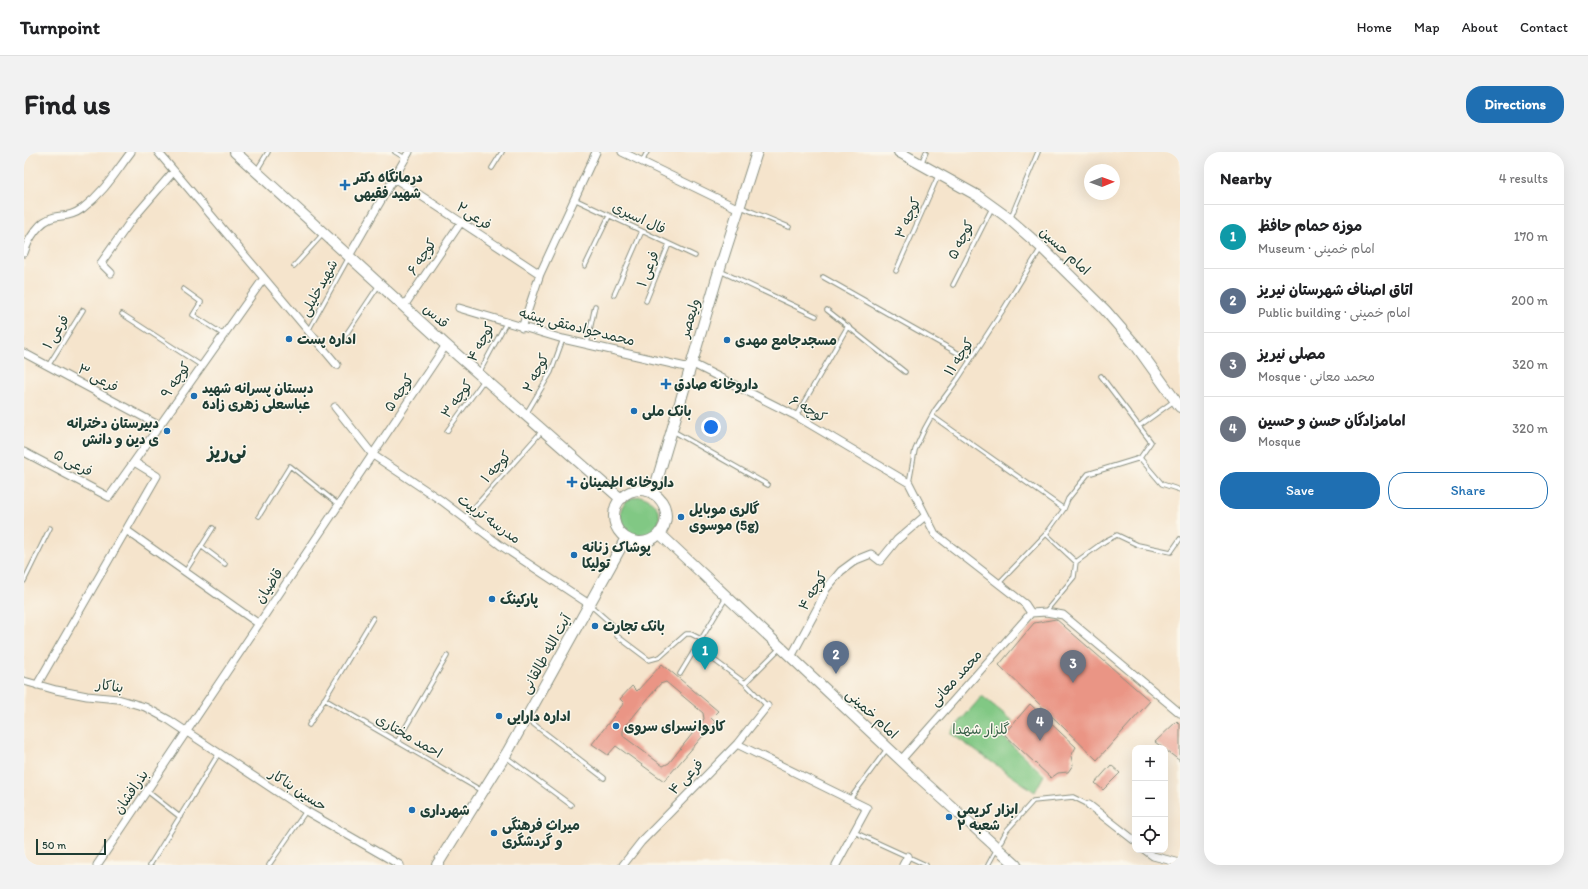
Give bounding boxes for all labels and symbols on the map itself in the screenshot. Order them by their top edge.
north arrow [1084,164,1120,200]
place label: درمانگاه دکتر شهید فقیهی [352,168,423,202]
marker: درمانگاه دکتر شهید فقیهی [339,179,351,191]
street label: کوچه ۳ [891,195,925,242]
street label: فرعی۲ [453,198,495,234]
street label: فال اسیری [609,198,669,238]
street label: کوچه ۵ [944,218,979,263]
street label: امام حسین [1035,223,1094,280]
street label: کوچه ۶ [404,236,441,279]
street label: فرعی ۱ [633,249,663,289]
street label: شهیدخلیلی [296,257,342,319]
street label: ولیعصر [676,297,704,340]
street label: قدس [420,300,452,332]
street label: محمدجوادمتقی پیشه [517,304,637,351]
street label: فرعی ۱ [39,312,73,352]
street label: کوچه ۴ [464,319,499,365]
place label: اداره پست [297,331,356,348]
place label: مسجدجامع مهدی [735,332,837,350]
marker: اداره پست [284,334,294,344]
marker: مسجدجامع مهدی [722,335,732,345]
street label: کوچه ۱۱ [940,335,978,380]
street label: کوچه ۲ [519,351,554,396]
street label: کوچه ۹ [157,359,195,402]
street label: فرعی ۳ [75,360,121,396]
street label: کوچه ۵ [380,371,418,415]
place label: داروخانه صادق [674,376,759,394]
street label: کوچه ۳ [437,377,477,422]
marker: داروخانه صادق [661,379,671,389]
place label: دبستان پسرانه شهید عباسعلی زهری زاده [202,380,314,413]
marker: دبستان پسرانه شهید عباسعلی زهری زاده [189,391,199,401]
street label: ۶ کوچه [786,392,830,427]
place label: بانک ملی [642,403,692,420]
marker: بانک ملی [629,406,639,416]
place label: دبیرستان دخترانه ی دین و دانش [66,415,159,448]
your location [701,417,721,437]
marker: دبیرستان دخترانه ی دین و دانش [162,426,172,436]
district label: نی‌ریز [205,441,247,464]
street label: فرعی ۵ [51,446,95,480]
street label: کوچه ۱ [477,448,515,487]
place label: داروخانه اطمینان [580,474,674,492]
marker: داروخانه اطمینان [567,477,577,487]
street label: مدرسه تربیت [454,490,524,548]
place label: گالری موبایل موسوی (5g) [689,500,760,535]
marker: گالری موبایل موسوی (5g) [676,512,686,522]
place label: پوشاک زنانه تولیکا [582,539,651,573]
marker: پوشاک زنانه تولیکا [569,550,579,560]
street label: قاضیان [251,565,287,607]
street label: کوچه ۴ [795,569,832,614]
place label: پارکینگ [500,590,538,608]
marker: پارکینگ [487,594,497,604]
street label: آیت الله طالقانی [517,611,575,697]
place label: بانک تجارت [603,618,665,635]
marker: بانک تجارت [590,621,600,631]
pin: 1 [692,637,718,670]
pin: 2 [823,641,849,674]
street label: محمد معانی [926,646,986,710]
pin: 3 [1060,650,1086,683]
street label: بناکار [94,676,125,696]
street label: امام خمینی [841,686,902,744]
place label: اداره دارایی [507,708,571,725]
pin: 4 [1027,708,1053,741]
street label: احمد مختاری [373,710,445,762]
marker: اداره دارایی [494,711,504,721]
place label: کاروانسرای سروی [624,718,726,736]
marker: کاروانسرای سروی [611,721,621,731]
park label: گلزار شهدا [952,721,1010,738]
street label: فرعی ۴ [665,756,707,798]
street label: حسین بناکار [265,765,330,815]
street label: بذرافشان [110,766,152,818]
place label: ابزار کریمی شعبه ۲ [957,801,1019,834]
place label: شهرداری [420,802,470,819]
marker: شهرداری [407,805,417,815]
marker: ابزار کریمی شعبه ۲ [944,812,954,822]
place label: میراث فرهنگی و گردشگری [502,816,580,850]
marker: میراث فرهنگی و گردشگری [489,828,499,838]
scale bar [36,837,106,856]

